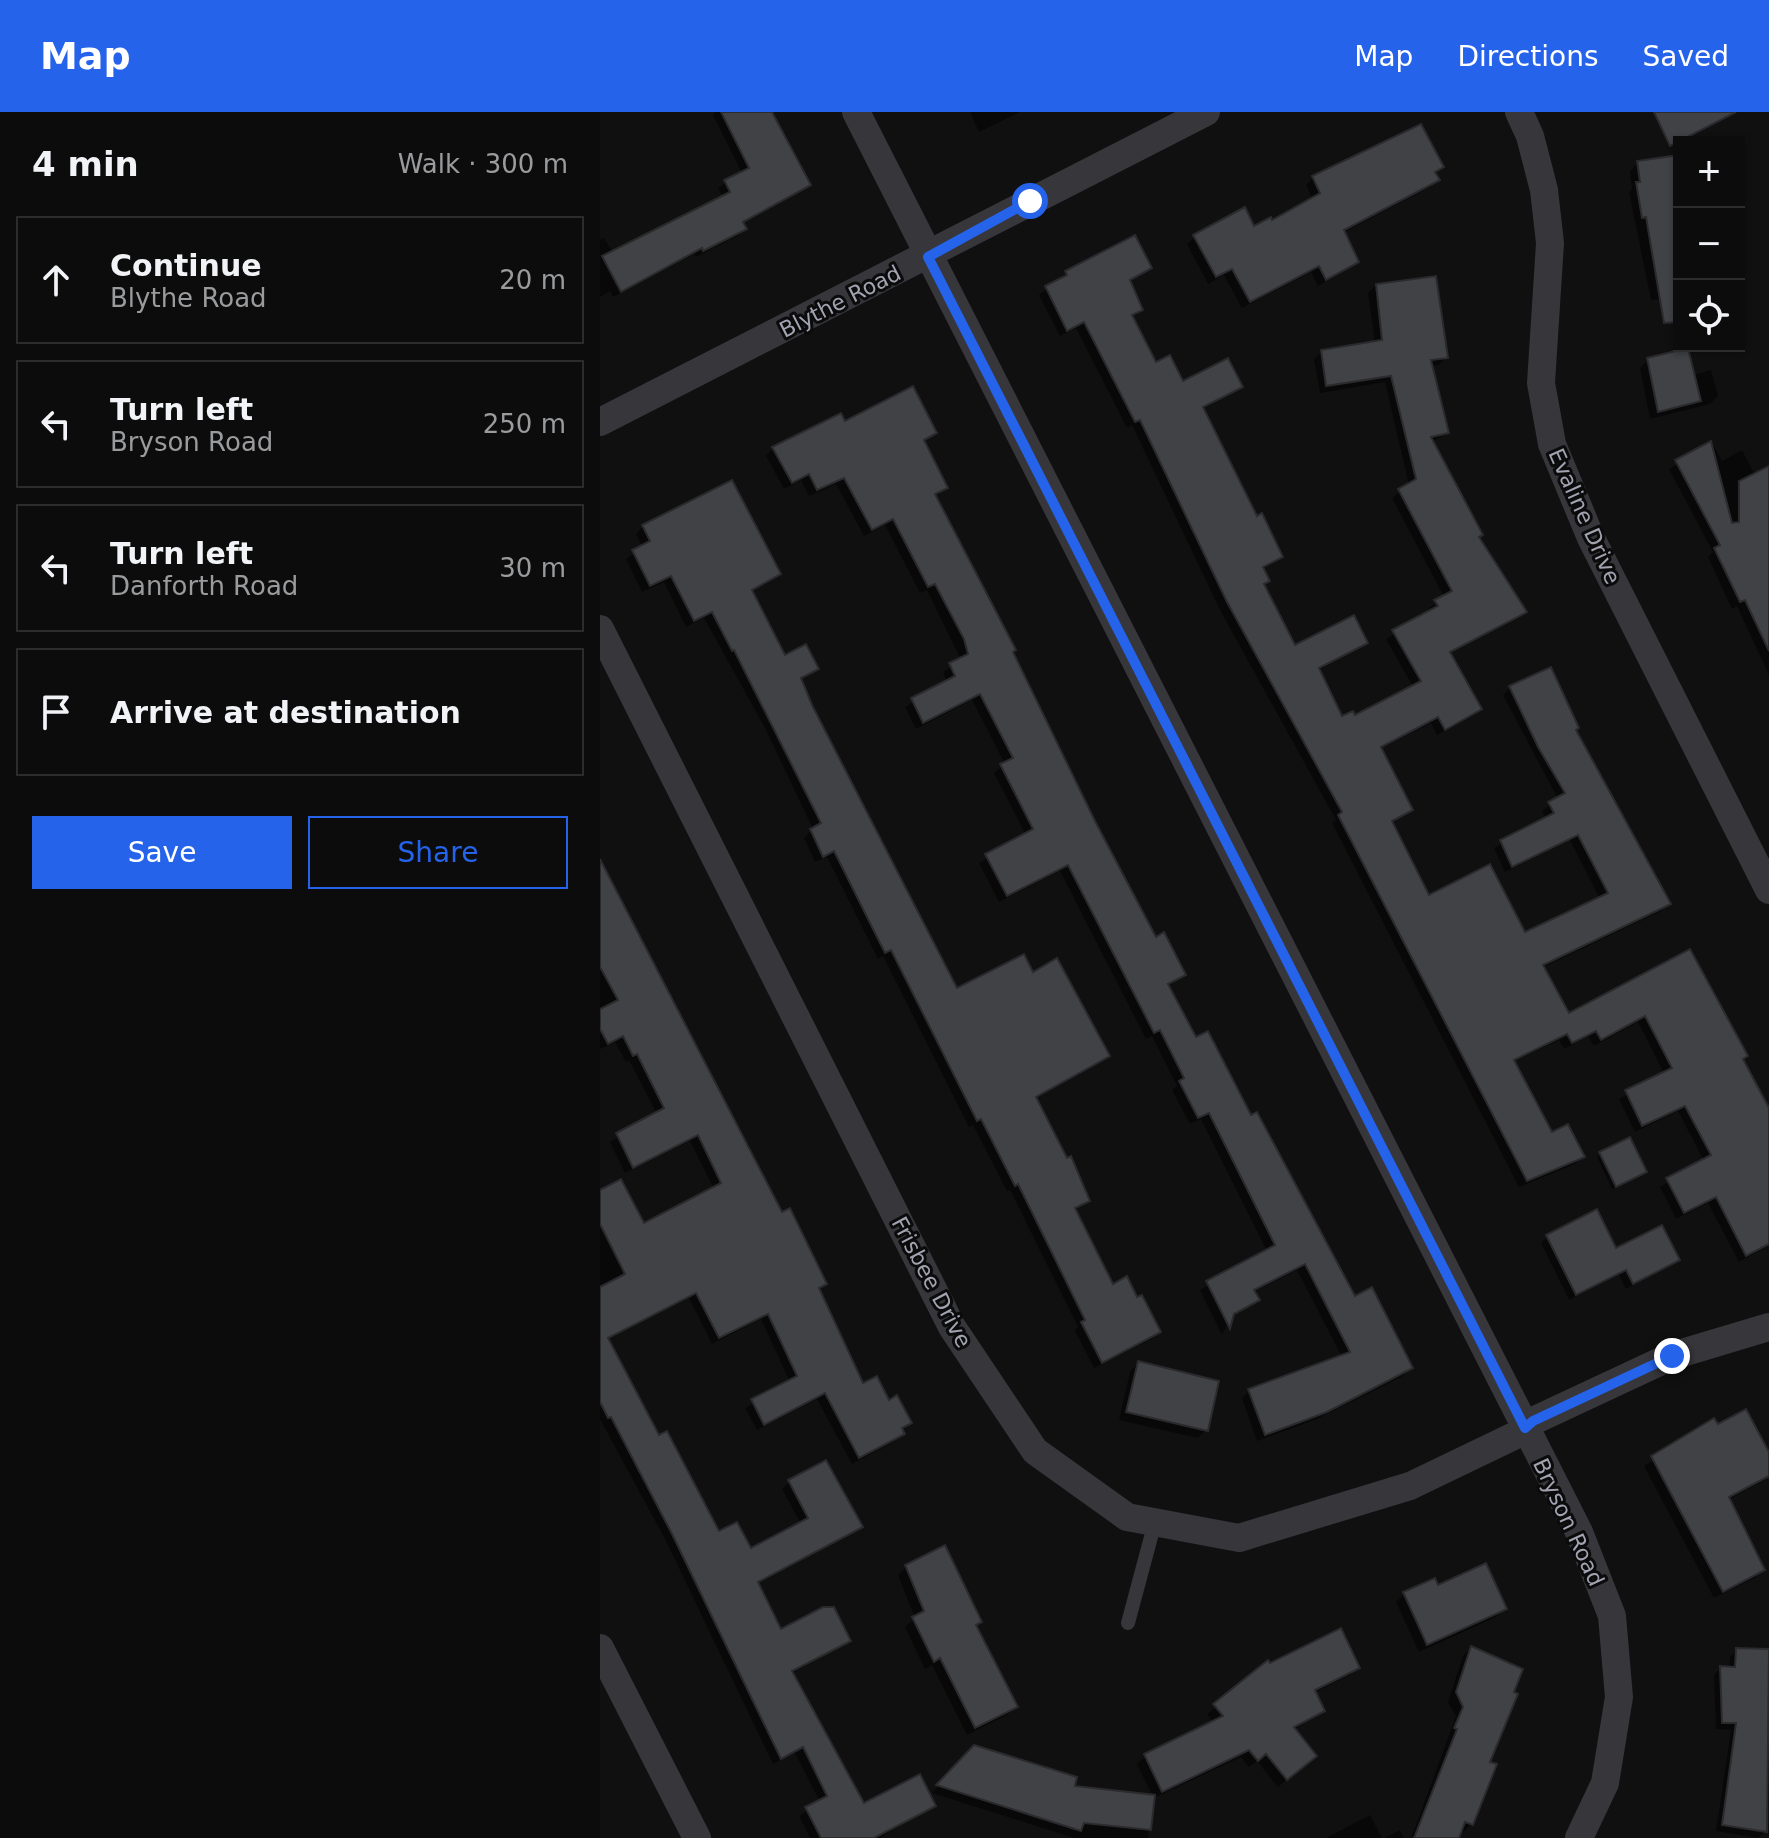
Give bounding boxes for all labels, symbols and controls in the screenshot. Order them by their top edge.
text: Map [40,34,131,78]
text: Map [1354,40,1413,73]
text: Directions [1457,40,1598,73]
text: Saved [1642,40,1729,73]
map controls [1673,136,1745,352]
button: + [1673,136,1745,208]
text: 4 min [32,144,139,184]
text: Walk · 300 m [398,149,568,179]
route start [1012,183,1048,219]
button: − [1673,208,1745,280]
text: Continue [110,248,262,283]
icon: ahead [34,258,78,302]
street label: Blythe Road [776,260,905,343]
text: 20 m [499,265,566,295]
button: locate [1673,280,1745,352]
text: Blythe Road [110,283,267,313]
text: Turn left [110,392,253,427]
icon: left [34,402,78,446]
text: 250 m [483,409,566,439]
text: Bryson Road [110,427,273,457]
street label: Evaline Drive [1543,445,1626,588]
text: Turn left [110,536,253,571]
icon: left [34,546,78,590]
text: 30 m [499,553,566,583]
text: Danforth Road [110,571,298,601]
icon: arrive [34,690,78,734]
text: Arrive at destination [110,695,461,730]
button: Save [32,816,292,889]
button: Share [308,816,568,889]
street label: Frisbee Drive [887,1213,976,1352]
route end [1654,1338,1690,1374]
street label: Bryson Road [1528,1454,1609,1590]

